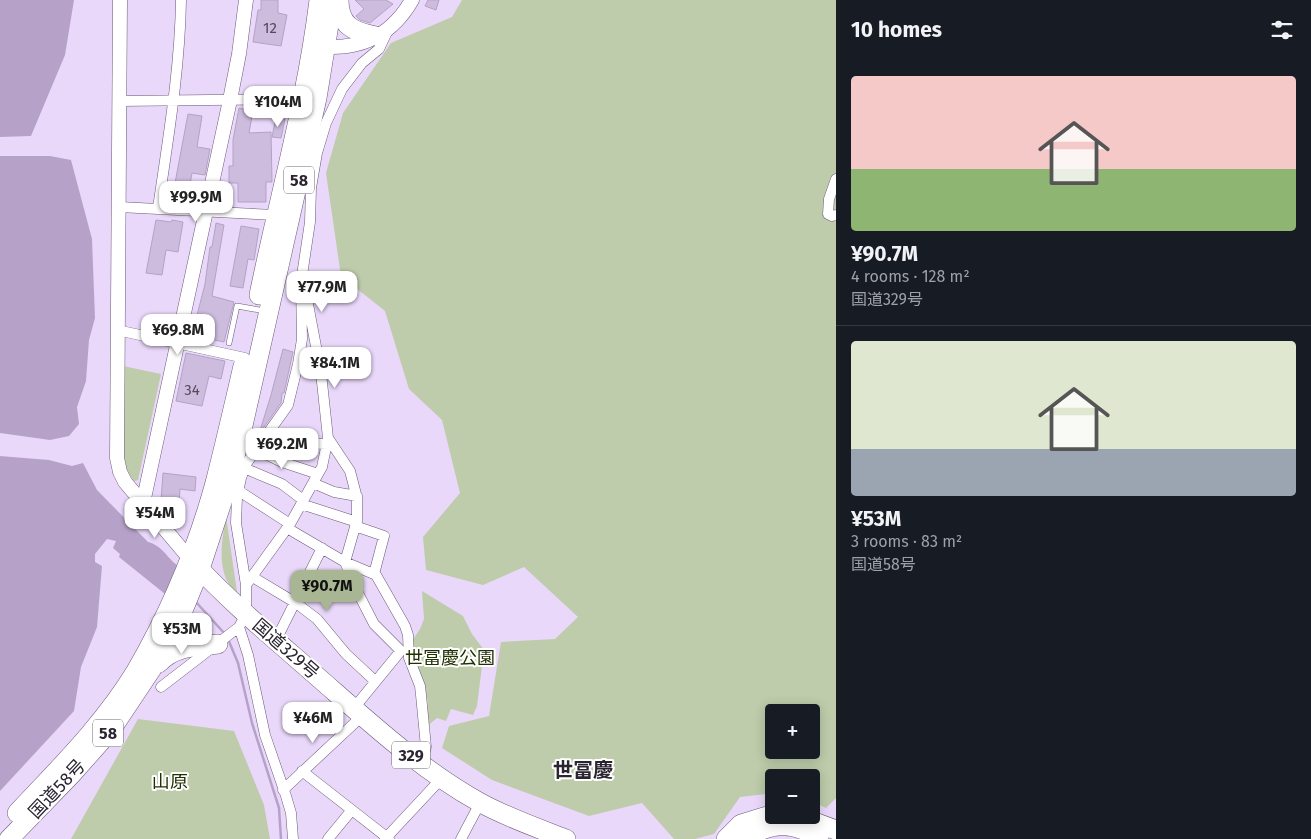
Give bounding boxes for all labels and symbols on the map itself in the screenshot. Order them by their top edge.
house number: 12 [263,19,277,37]
pin: ¥104M [243,86,313,128]
road number: 58 [284,166,314,194]
pin: ¥99.9M [155,180,237,223]
pin: ¥77.9M [281,270,363,313]
pin: ¥69.8M [137,314,219,356]
pin: ¥84.1M [294,346,376,389]
house number: 34 [184,381,200,399]
pin: ¥69.2M [241,428,323,470]
pin: ¥54M [125,496,185,539]
pin: ¥90.7M [286,570,368,612]
pin: ¥53M [152,612,212,655]
street label: 国道329号 [248,614,324,684]
park label: 世冨慶公園 [405,647,495,669]
pin: ¥46M [283,702,343,744]
road number: 58 [93,720,123,746]
road number: 329 [392,742,430,768]
street label: 国道58号 [24,755,90,823]
district label: 世冨慶 [553,758,613,782]
park label: 山原 [152,771,188,793]

